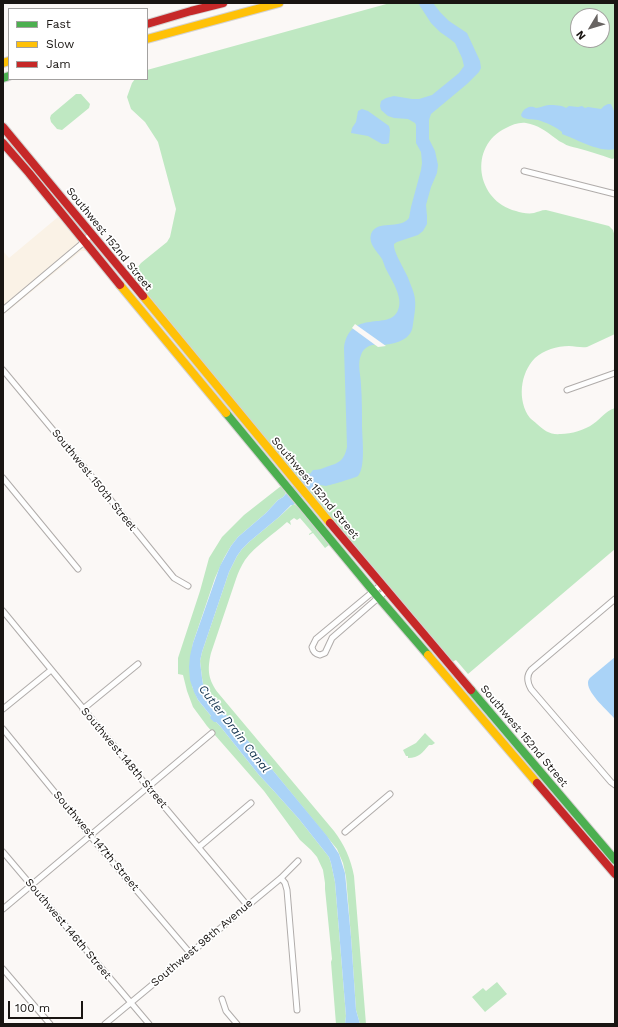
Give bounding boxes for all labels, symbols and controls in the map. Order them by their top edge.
legend [8,8,148,80]
north arrow [570,8,610,48]
text: Fast [46,17,71,31]
text: N [573,28,589,42]
text: Slow [46,37,74,51]
text: Jam [46,57,71,71]
street label: Southwest 152nd Street [63,185,155,293]
street label: Southwest 150th Street [49,426,139,534]
street label: Southwest 152nd Street [268,434,362,542]
water label: Cutler Drain Canal [195,682,273,776]
street label: Southwest 152nd Street [477,682,571,790]
street label: Southwest 148th Street [78,705,170,811]
street label: Southwest 147th Street [50,788,142,894]
street label: Southwest 146th Street [22,876,114,982]
street label: Southwest 98th Avenue [148,897,256,989]
scale bar [10,993,85,1019]
text: 100 m [15,1001,50,1015]

